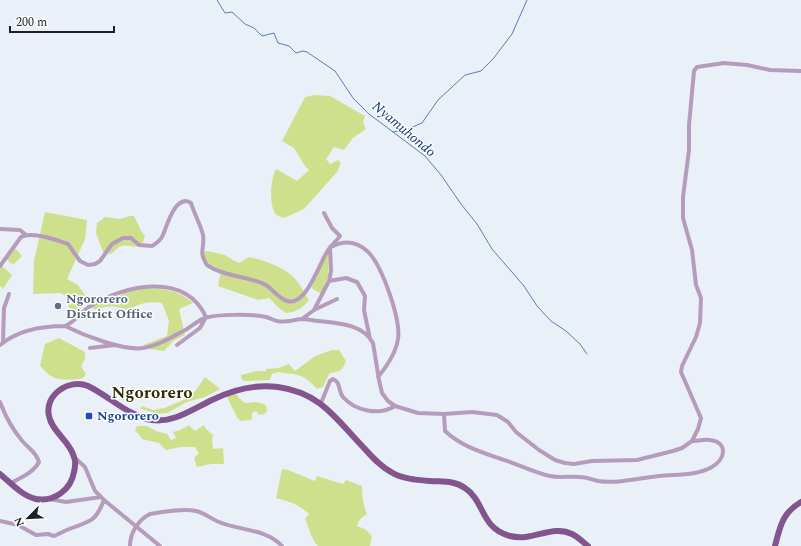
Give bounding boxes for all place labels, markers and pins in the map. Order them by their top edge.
place label: Ngororero District Office [66,289,153,324]
marker: Ngororero District Office [53,301,63,311]
place label: Ngororero [97,406,159,426]
marker: Ngororero [84,411,94,421]

